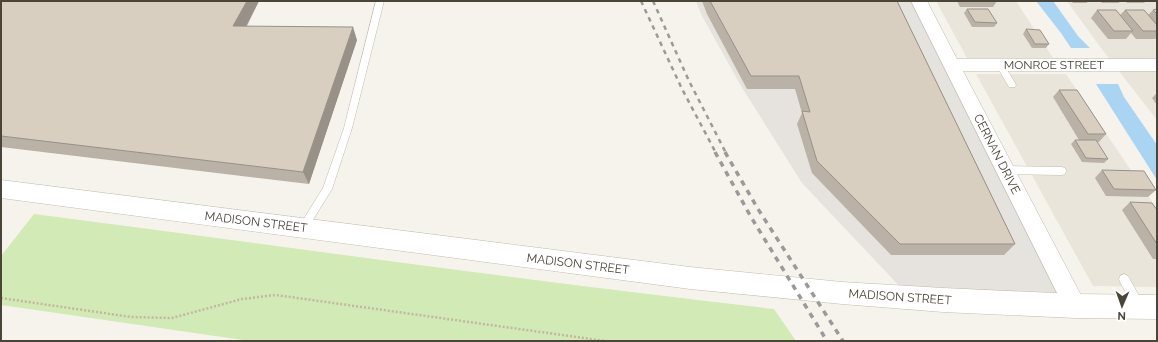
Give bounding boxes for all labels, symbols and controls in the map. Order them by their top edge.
street label: MONROE STREET [1004,58,1105,72]
street label: CERNAN DRIVE [971,112,1023,196]
street label: MADISON STREET [204,209,309,235]
street label: MADISON STREET [526,251,631,277]
street label: MADISON STREET [848,286,953,308]
north arrow [1102,286,1142,326]
text: N [1117,309,1126,322]

